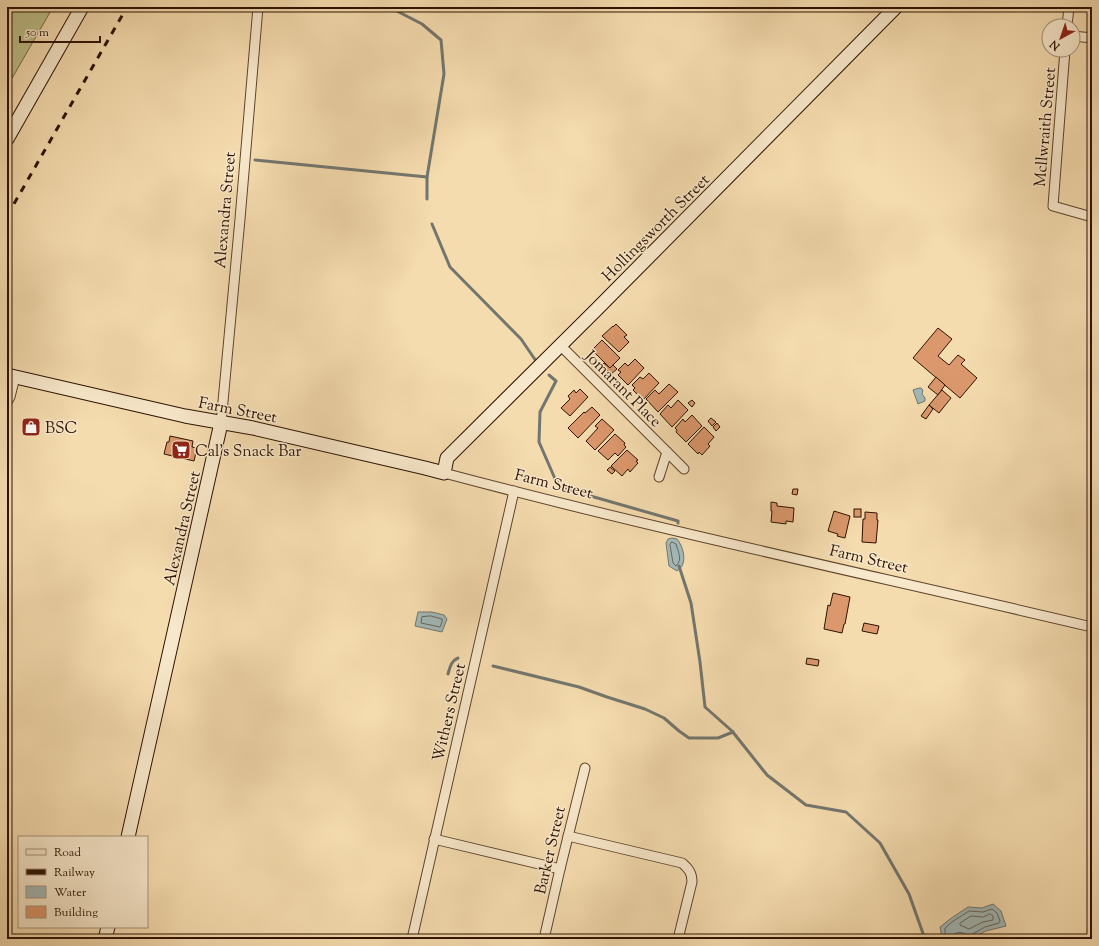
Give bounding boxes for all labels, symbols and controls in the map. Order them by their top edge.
scale bar [20,18,100,44]
north arrow [1041,18,1081,58]
text: 50 m [25,24,49,42]
text: N [1047,36,1064,54]
street label: Mcllwraith Street [1030,66,1063,188]
street label: Alexandra Street [210,150,243,270]
street label: Hollingsworth Street [598,169,716,288]
street label: Jomarant Place [578,345,666,433]
street label: Farm Street [196,393,279,430]
shop icon: BSC [20,416,42,438]
place label: BSC [45,418,78,441]
supermarket icon: Cal's Snack Bar [170,439,192,461]
place label: Cal's Snack Bar [195,441,301,464]
street label: Farm Street [512,465,595,506]
street label: Alexandra Street [159,468,208,588]
street label: Farm Street [827,540,910,581]
street label: Withers Street [428,661,473,764]
street label: Barker Street [530,804,573,897]
legend [18,836,148,928]
text: Road [54,844,81,862]
text: Railway [54,864,95,882]
text: Water [54,884,87,902]
text: Building [54,904,98,922]

